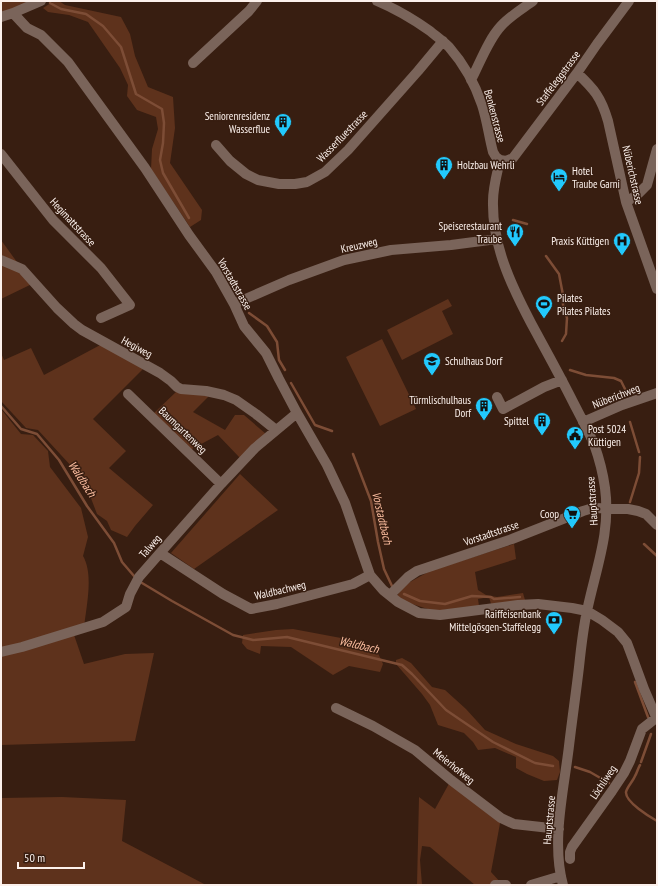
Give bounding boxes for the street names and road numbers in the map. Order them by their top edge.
street label: Staffeleggstrasse [533,48,583,108]
street label: Benkenstrasse [481,88,509,144]
street label: Wasserfluestrasse [314,107,371,165]
street label: Nüberichstrasse [619,144,647,206]
street label: Hegimattstrasse [47,195,99,249]
street label: Kreuzweg [339,234,379,256]
street label: Vorstadtstrasse [214,255,256,313]
street label: Hegiweg [119,333,155,361]
street label: Nüberichweg [590,380,642,411]
street label: Baumgartenweg [156,403,210,457]
street label: Hauptstrasse [583,476,601,526]
street label: Vorstadtstrasse [461,517,521,549]
street label: Talweg [136,531,164,561]
street label: Waldbachweg [253,577,307,603]
street label: Meierhofweg [430,745,478,787]
street label: Löchliweg [587,762,620,802]
street label: Hauptstrasse [540,795,558,845]

